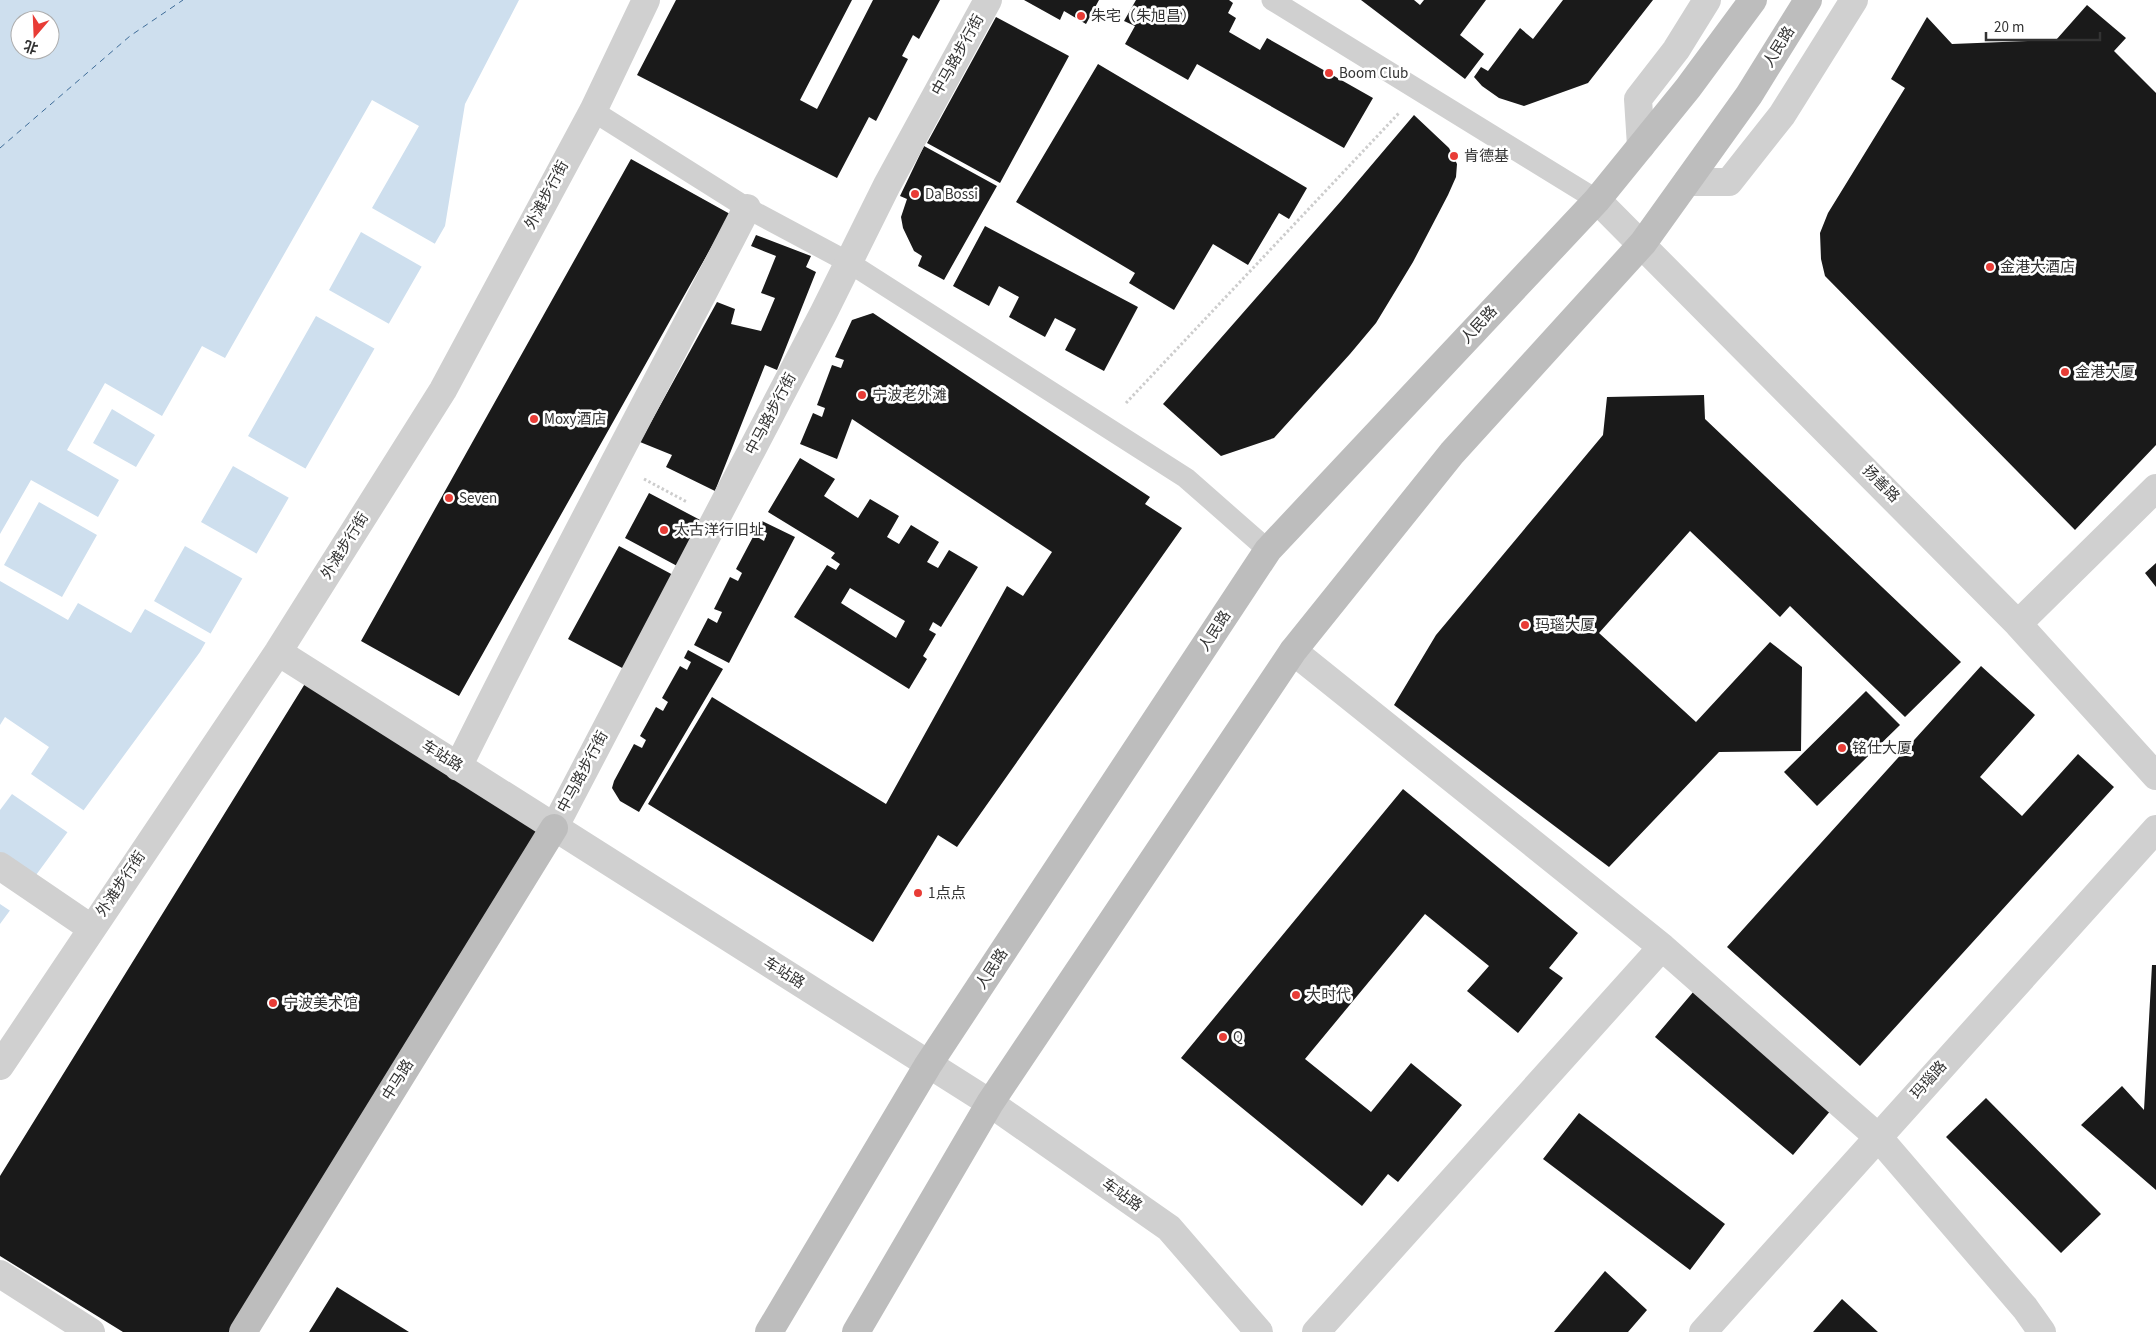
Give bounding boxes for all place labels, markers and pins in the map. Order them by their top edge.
place label: 朱宅（朱旭昌） [1091,6,1196,27]
marker: 朱宅（朱旭昌） [1075,10,1087,22]
place label: Boom Club [1339,63,1408,84]
marker: Boom Club [1323,67,1335,79]
place label: 肯德基 [1464,146,1509,167]
marker: 肯德基 [1448,150,1460,162]
place label: Da Bossi [925,184,978,205]
marker: Da Bossi [909,188,921,200]
place label: 金港大酒店 [2000,257,2075,278]
marker: 金港大酒店 [1984,261,1996,273]
place label: 金港大厦 [2075,362,2135,383]
marker: 金港大厦 [2059,366,2071,378]
place label: 宁波老外滩 [872,385,947,406]
marker: 宁波老外滩 [856,389,868,401]
place label: Moxy酒店 [544,409,606,430]
marker: Moxy酒店 [528,413,540,425]
place label: Seven [459,488,497,509]
marker: Seven [443,492,455,504]
place label: 太古洋行旧址 [674,520,764,541]
marker: 太古洋行旧址 [658,524,670,536]
place label: 玛瑙大厦 [1535,615,1595,636]
marker: 玛瑙大厦 [1519,619,1531,631]
place label: 铭仕大厦 [1852,738,1912,759]
marker: 铭仕大厦 [1836,742,1848,754]
place label: 1点点 [928,883,965,904]
marker: 1点点 [912,887,924,899]
place label: 大时代 [1306,985,1351,1006]
marker: 大时代 [1290,989,1302,1001]
place label: 宁波美术馆 [283,993,358,1014]
marker: 宁波美术馆 [267,997,279,1009]
place label: Q [1233,1027,1243,1048]
marker: Q [1217,1031,1229,1043]

